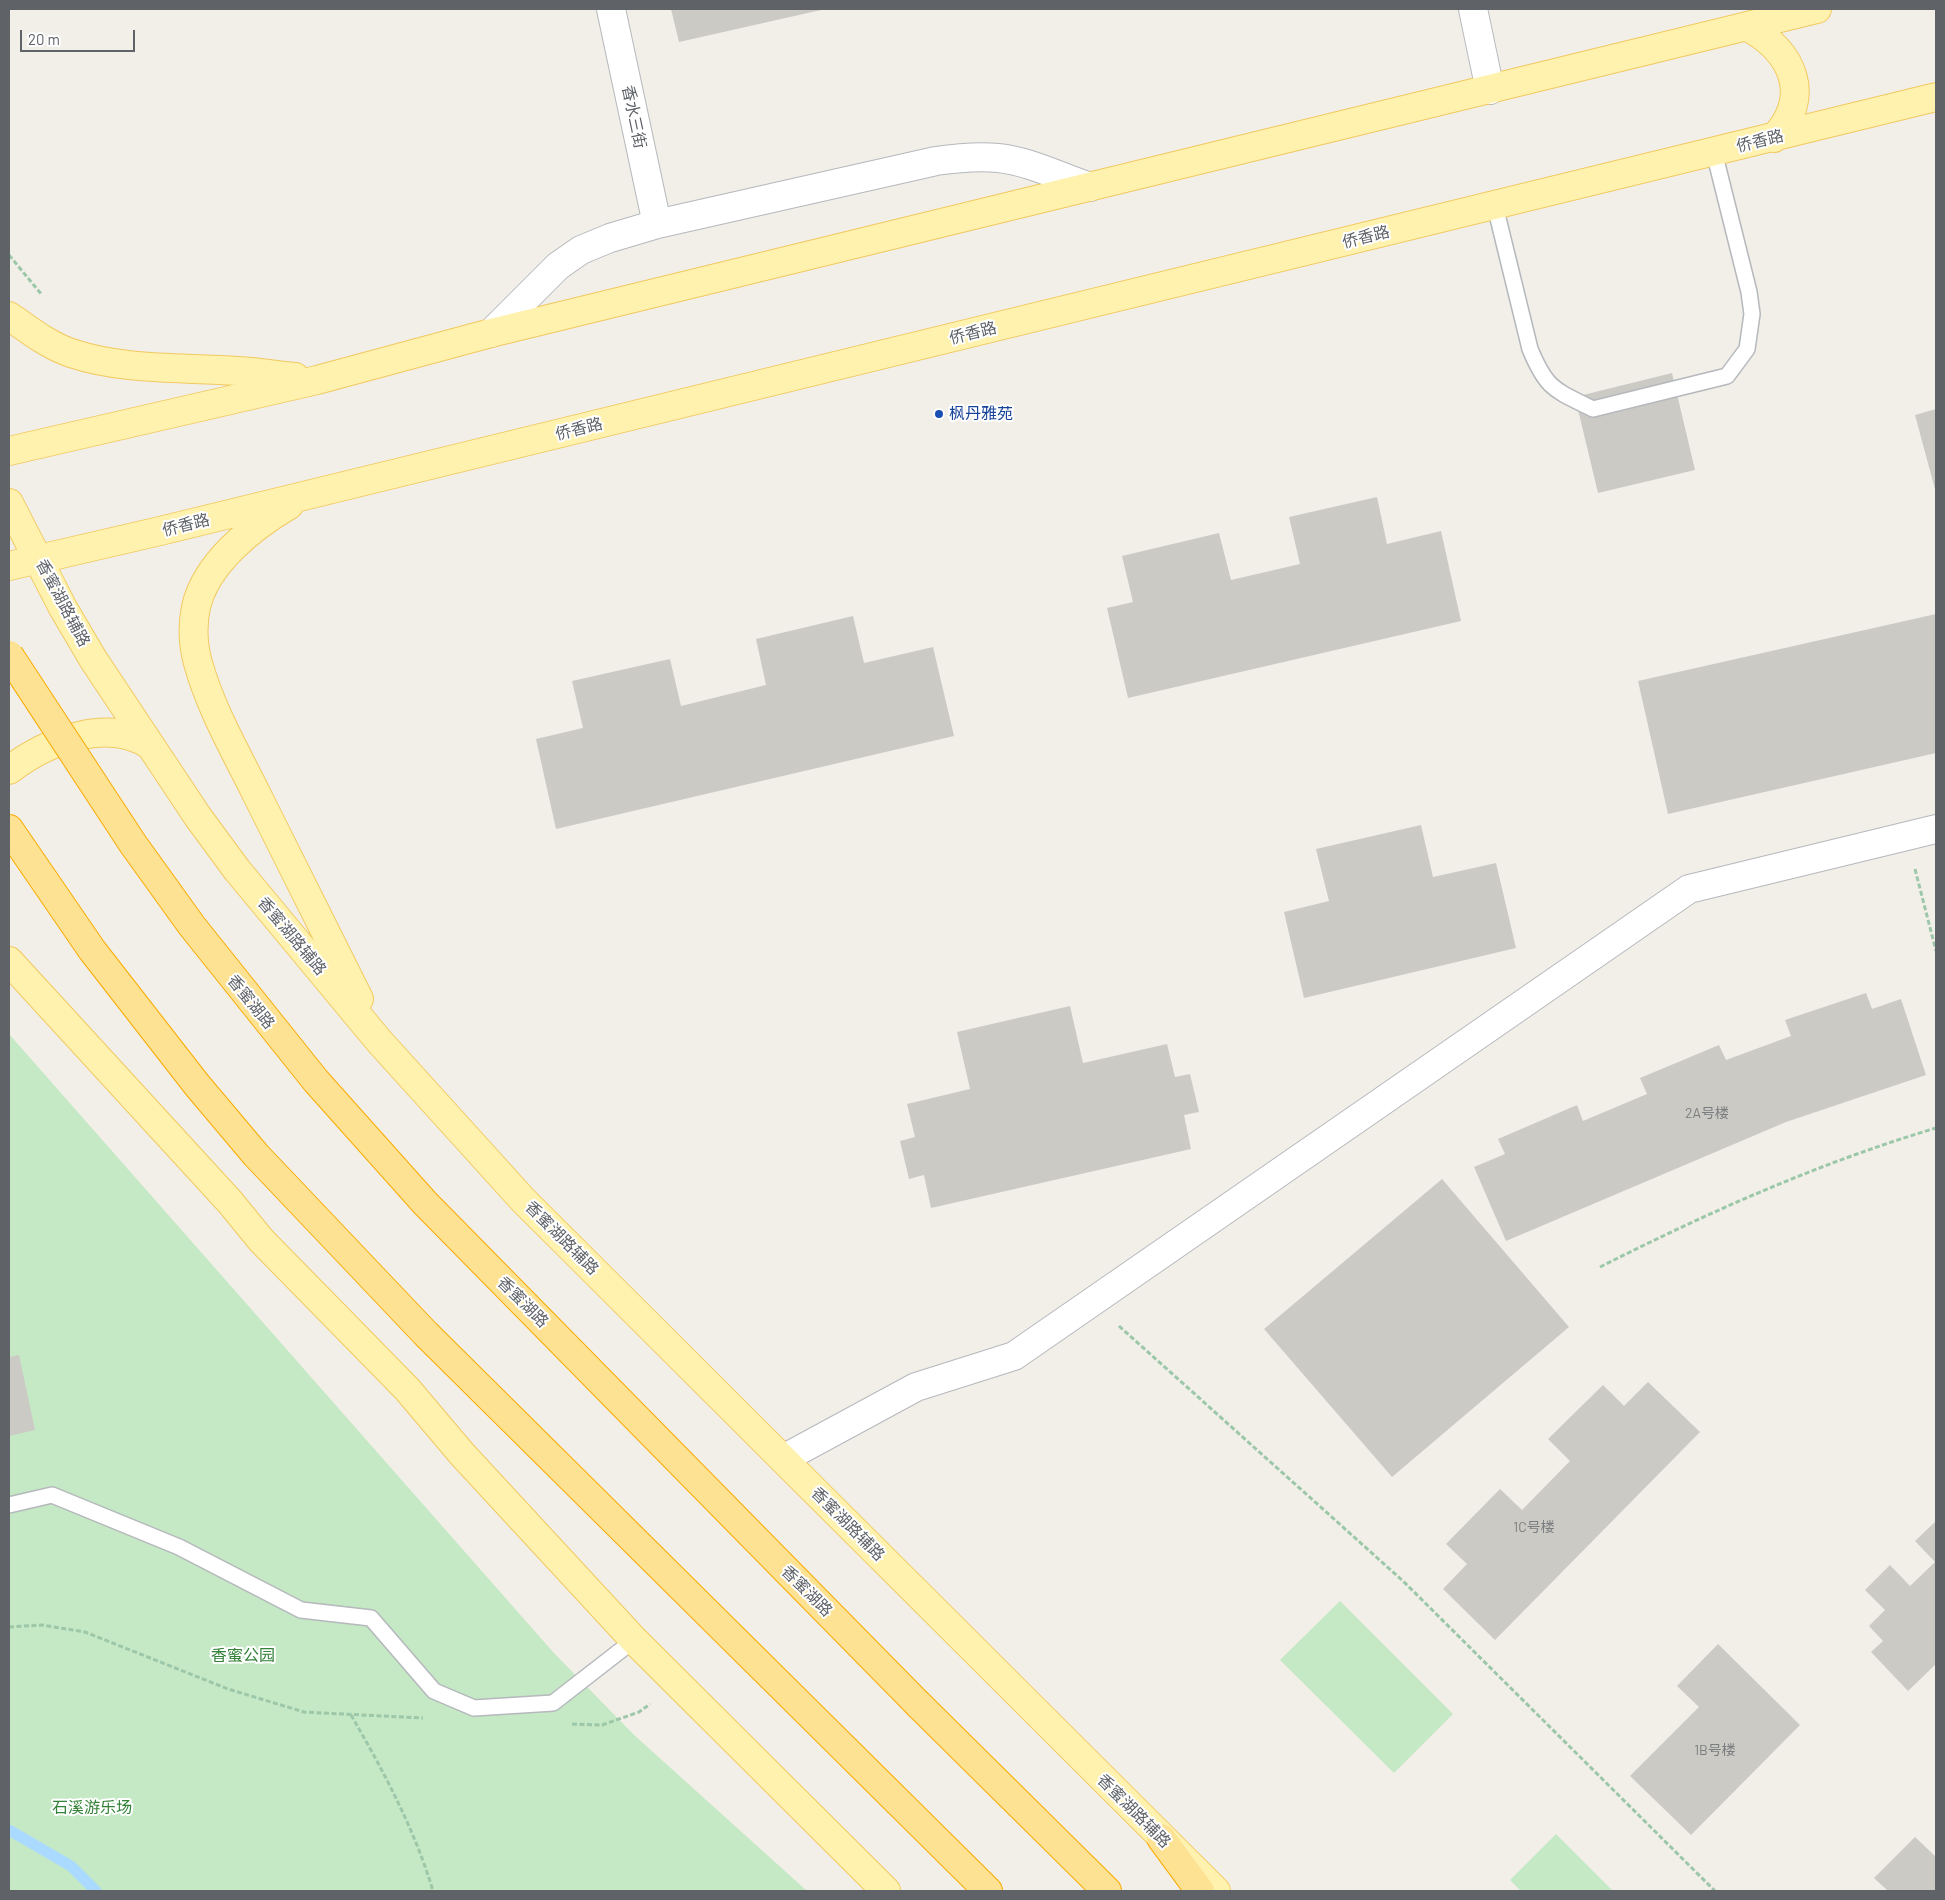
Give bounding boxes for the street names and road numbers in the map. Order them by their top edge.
street label: 香水三街 [618,84,650,150]
street label: 侨香路 [1734,126,1786,156]
street label: 侨香路 [1340,222,1392,252]
street label: 侨香路 [947,318,999,348]
street label: 侨香路 [553,414,605,444]
street label: 侨香路 [160,510,212,540]
street label: 香蜜湖路辅路 [32,556,94,650]
street label: 香蜜湖路辅路 [254,893,330,979]
street label: 香蜜湖路 [223,971,279,1033]
street label: 香蜜湖路辅路 [521,1197,603,1279]
street label: 香蜜湖路 [494,1273,552,1331]
street label: 香蜜湖路辅路 [807,1483,889,1565]
street label: 香蜜湖路 [778,1562,836,1620]
street label: 香蜜湖路辅路 [1093,1770,1175,1852]

